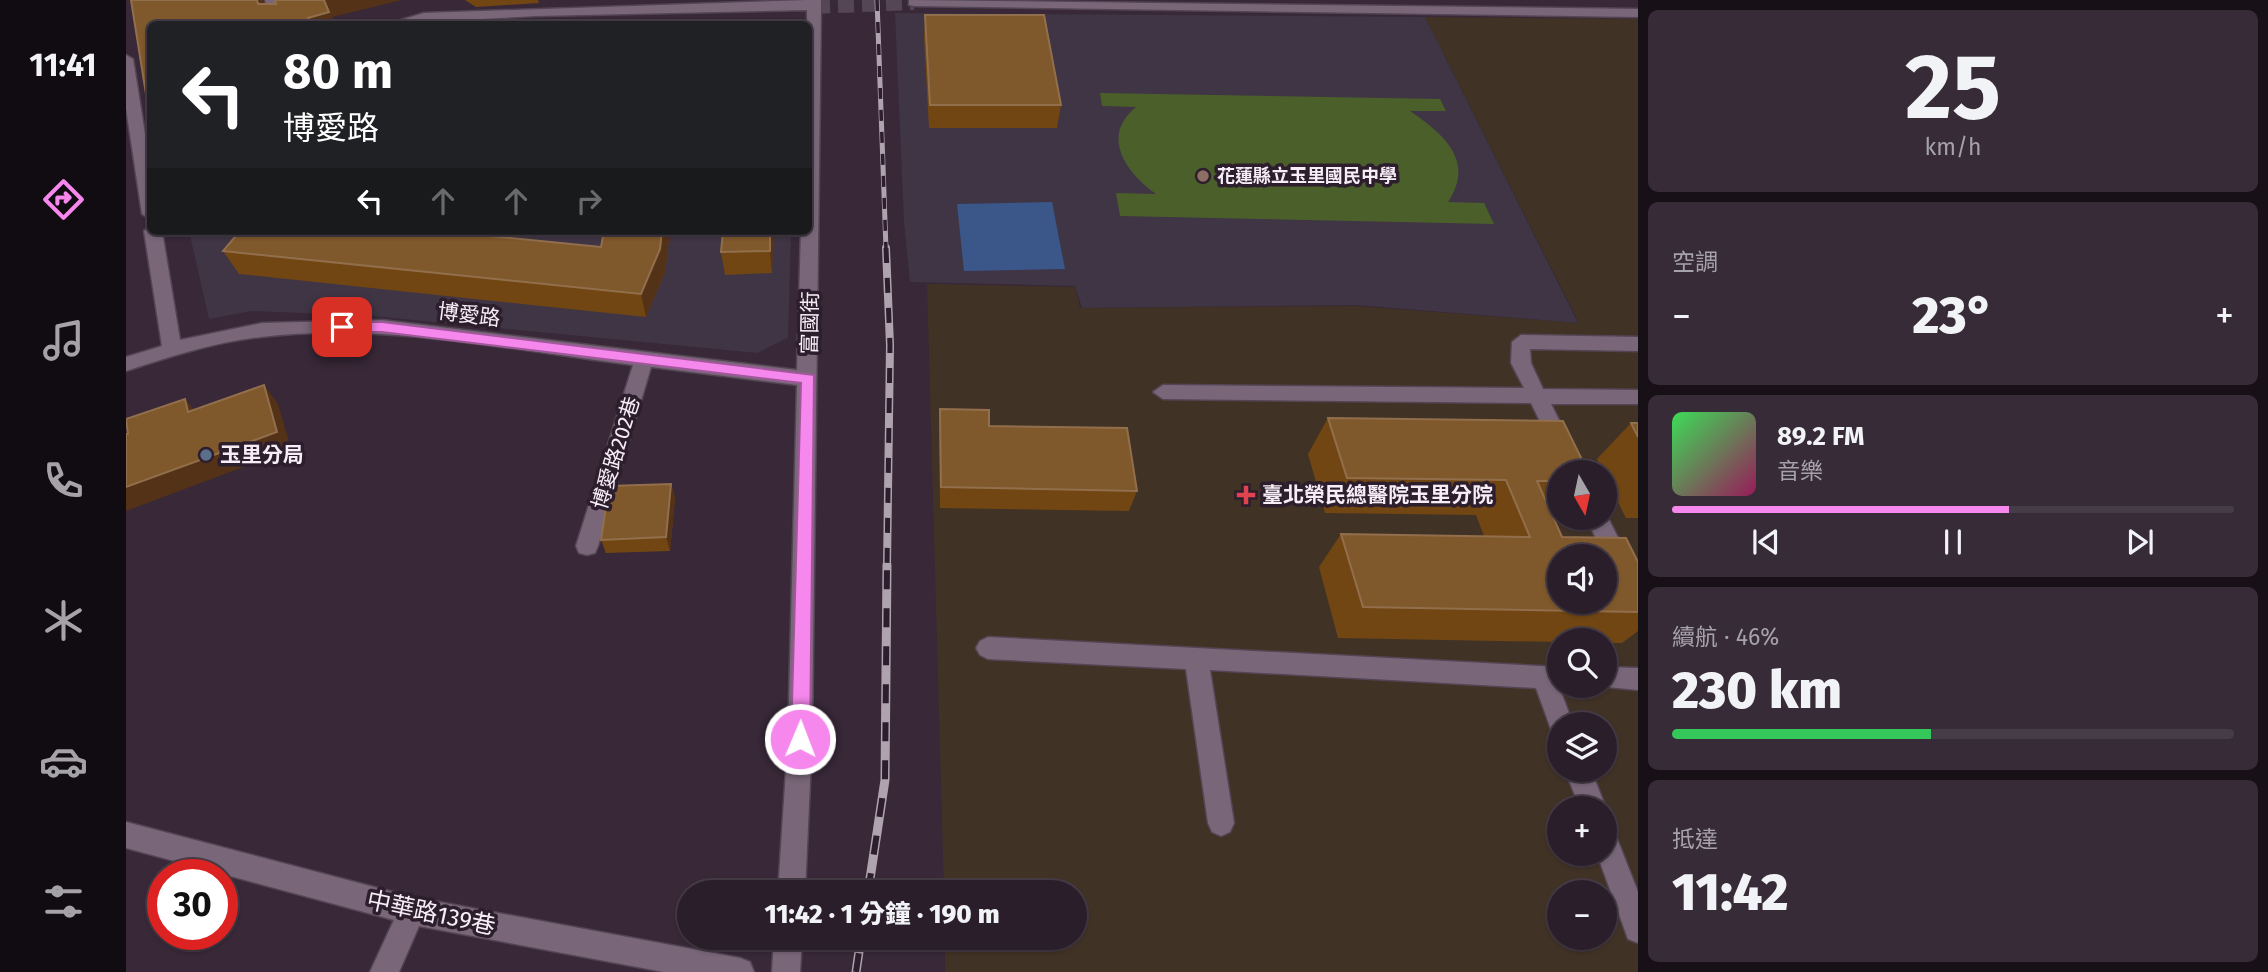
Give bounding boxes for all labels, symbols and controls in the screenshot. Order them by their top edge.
text: 25 [1905,33,2001,142]
text: 80 m [283,42,393,101]
text: 11:41 [29,46,97,84]
icon: left [168,49,259,140]
text: 博愛路 [283,109,379,147]
text: km/h [1925,133,1981,161]
place label: 花蓮縣立玉里國民中學 [1217,165,1397,187]
marker: 花蓮縣立玉里國民中學 [1195,168,1211,184]
icon: directions [39,175,88,224]
icon: left [351,182,389,220]
icon: ahead [424,182,462,220]
icon: ahead [497,182,535,220]
icon: right [570,182,608,220]
text: 空調 [1672,248,1718,276]
text: 23° [1912,284,1994,347]
street label: 富國街 [796,291,824,355]
text: − [1672,293,1691,339]
text: + [2215,293,2234,339]
pin [312,297,372,357]
street label: 博愛路 [436,298,502,332]
icon: arrive [323,308,361,346]
icon: music [39,316,88,365]
street label: 博愛路202巷 [587,394,645,512]
text: 89.2 FM [1777,421,1865,452]
place label: 玉里分局 [220,442,304,468]
marker: 玉里分局 [198,447,214,463]
icon: phone [39,456,88,505]
text: 音樂 [1777,457,1823,485]
north arrow [1547,460,1617,530]
map controls [1547,460,1617,950]
place label: 臺北榮民總醫院玉里分院 [1262,482,1493,508]
marker: 臺北榮民總醫院玉里分院 [1236,485,1256,505]
icon: previous [1747,523,1785,561]
icon: pause [1934,523,1972,561]
icon: next [2121,523,2159,561]
button: sound [1547,544,1617,614]
icon: climate [39,596,88,645]
text: 續航 · 46% [1672,623,1779,651]
button: search [1547,628,1617,698]
text: 230 km [1672,659,1842,722]
position arrow [763,702,837,776]
button: layers [1547,712,1617,782]
icon: car [39,737,88,786]
button: + [1547,796,1617,866]
text: 抵達 [1672,825,1718,853]
speed limit sign: 30 [147,859,238,950]
text: 11:42 [1672,861,1788,924]
icon: filters [39,877,88,926]
button: − [1547,880,1617,950]
street label: 中華路139巷 [364,886,498,940]
text: 11:42 · 1 分鐘 · 190 m [764,899,1000,930]

